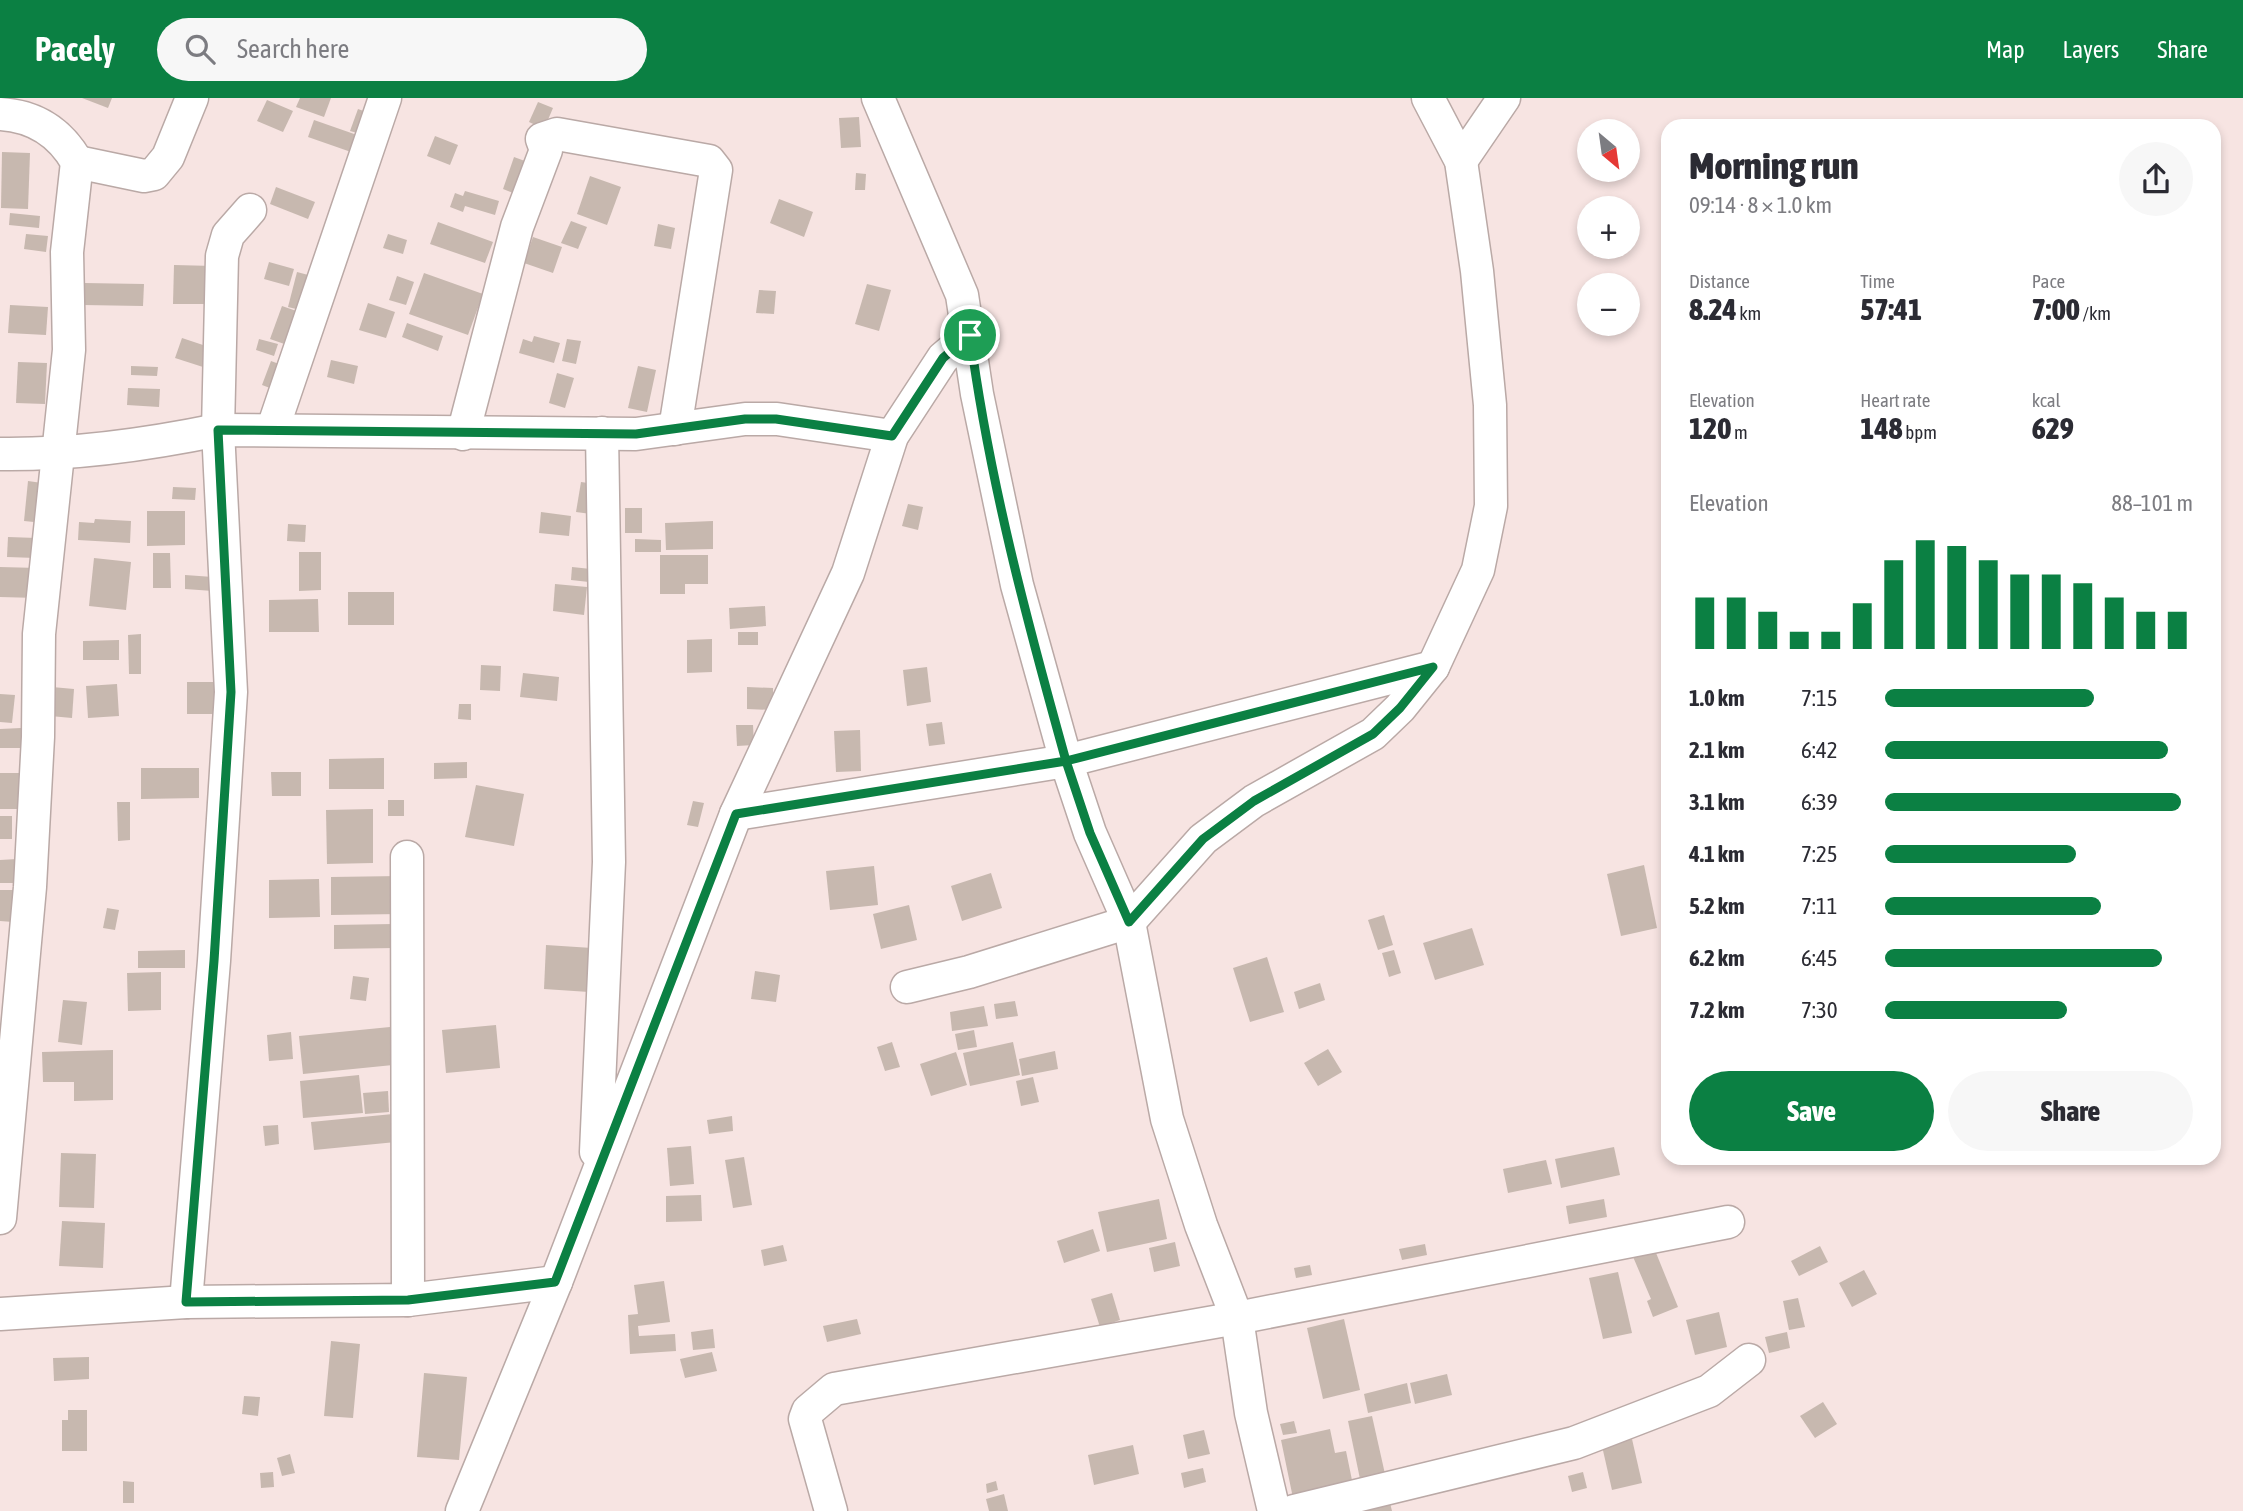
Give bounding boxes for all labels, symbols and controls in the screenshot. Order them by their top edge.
search box [157,18,647,81]
text: Pacely [35,30,115,68]
icon: search [181,30,219,68]
text: Search here [237,34,349,64]
text: Map [1986,36,2025,63]
text: Layers [2063,36,2119,63]
text: Share [2157,36,2208,63]
north arrow [1577,119,1640,182]
map controls [1577,119,1640,336]
button: share [2119,142,2193,216]
text: Morning run [1689,144,1859,187]
text: 09:14 · 8 × 1.0 km [1689,192,1832,218]
button: + [1577,196,1640,259]
text: Distance [1689,270,1750,292]
text: Time [1860,270,1895,292]
text: Pace [2032,270,2065,292]
button: − [1577,273,1640,336]
text: 8.24 [1689,292,1737,326]
text: 57:41 [1860,292,1922,326]
text: 7:00 [2032,292,2080,326]
text: km [1737,302,1761,324]
text: /km [2080,302,2111,324]
pin [940,305,1000,365]
icon: arrive [951,316,989,354]
text: Elevation [1689,389,1755,411]
text: Heart rate [1860,389,1930,411]
text: kcal [2032,389,2061,411]
text: 120 [1689,411,1731,445]
text: 148 [1860,411,1903,445]
text: 629 [2032,411,2074,445]
text: m [1731,421,1748,443]
text: bpm [1903,421,1937,443]
text: Elevation [1689,490,1769,516]
text: 88–101 m [2111,490,2193,516]
text: 1.0 km [1689,685,1745,711]
text: 7:15 [1801,685,1838,711]
text: 2.1 km [1689,737,1745,763]
text: 6:42 [1801,737,1838,763]
text: 3.1 km [1689,789,1745,815]
text: 6:39 [1801,789,1838,815]
text: 4.1 km [1689,841,1745,867]
text: 7:25 [1801,841,1838,867]
text: 5.2 km [1689,893,1745,919]
text: 7:11 [1801,893,1838,919]
text: 6.2 km [1689,945,1745,971]
text: 6:45 [1801,945,1838,971]
text: 7.2 km [1689,997,1745,1023]
text: 7:30 [1801,997,1838,1023]
button: Save [1689,1071,1934,1151]
button: Share [1948,1071,2193,1151]

